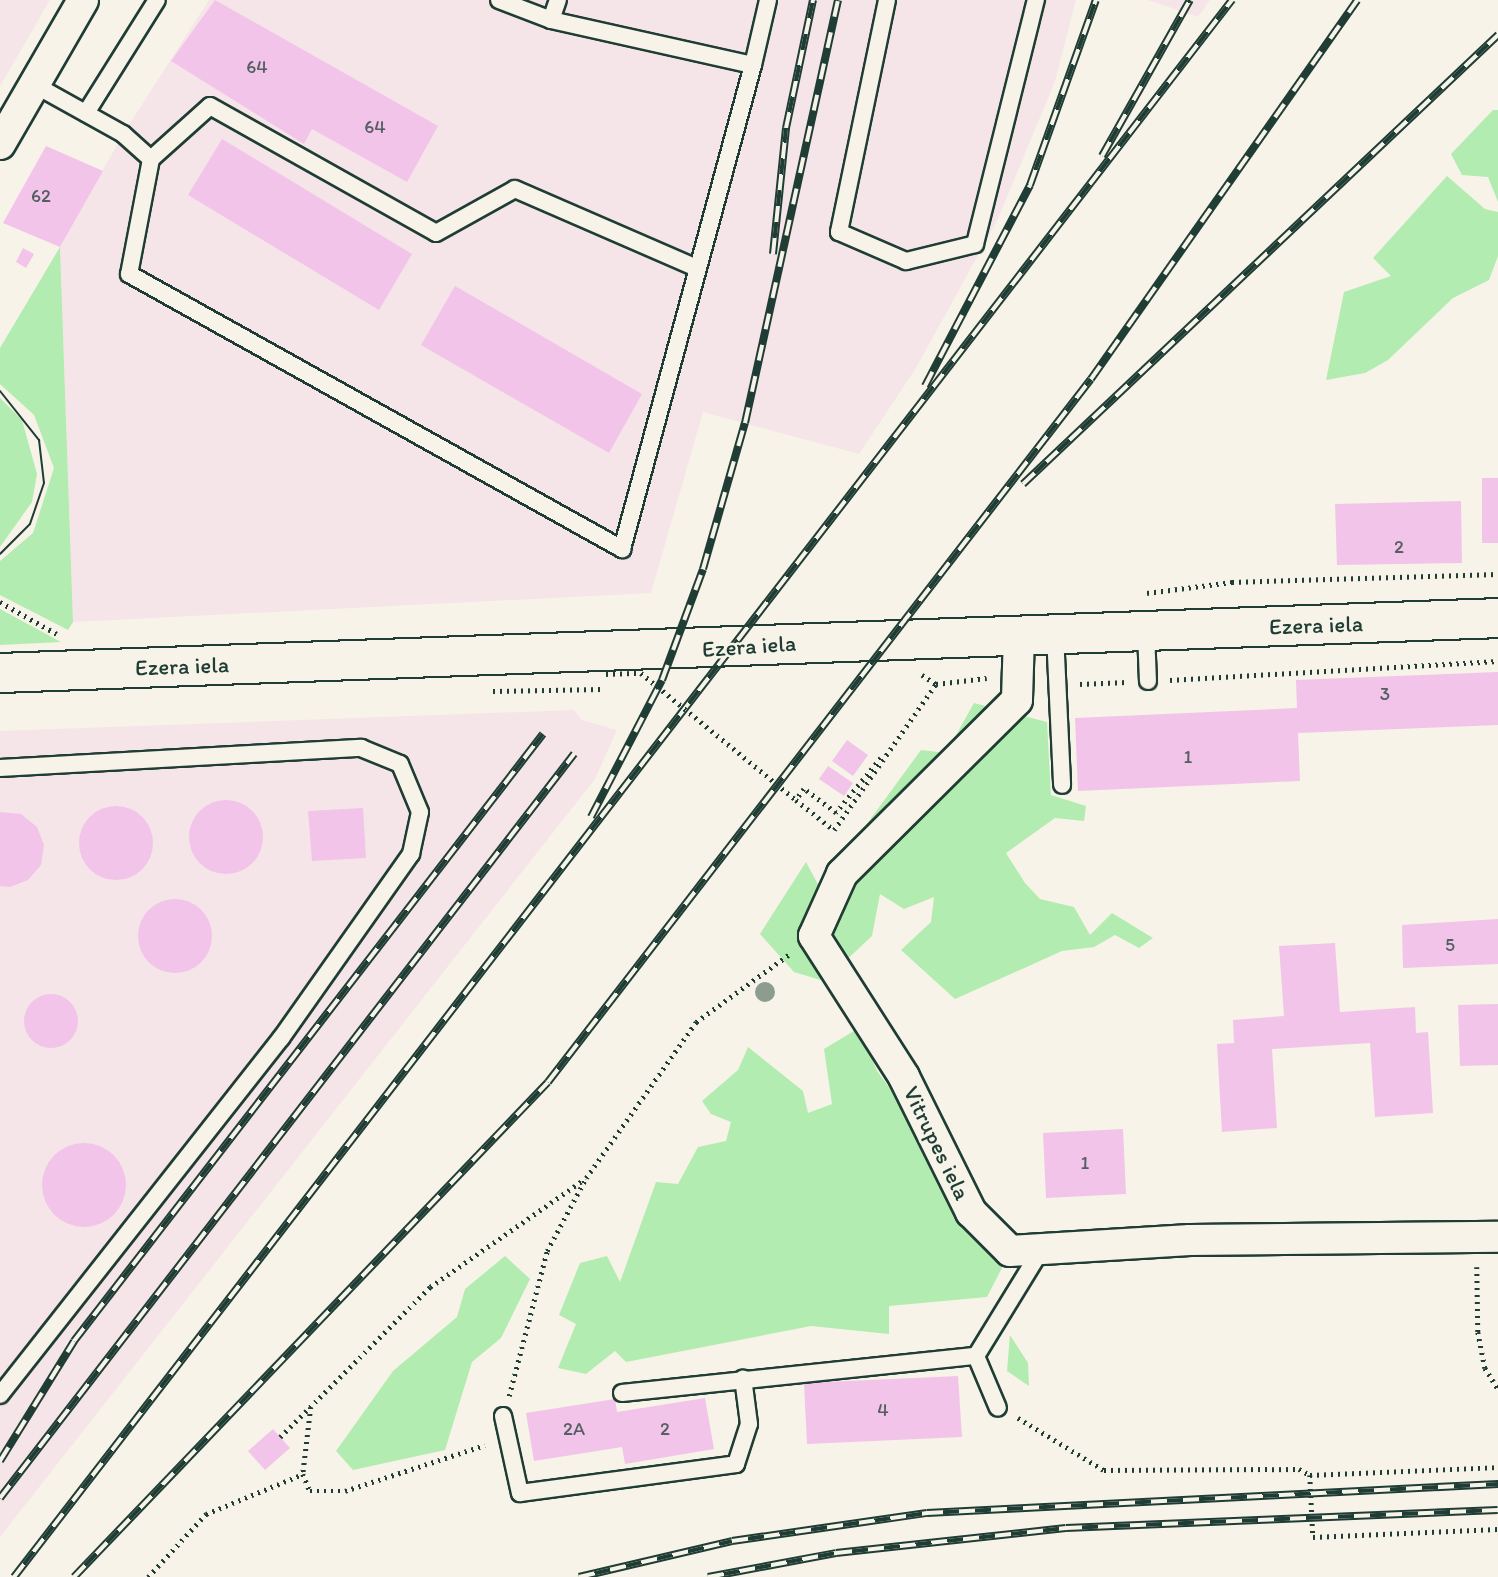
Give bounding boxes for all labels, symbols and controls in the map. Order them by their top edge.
house number: 64 [246,56,268,78]
house number: 64 [364,116,386,138]
house number: 62 [31,185,51,207]
house number: 2 [1394,536,1404,558]
street label: Ezera iela [1268,610,1364,640]
street label: Ezera iela [701,629,797,663]
street label: Ezera iela [134,651,230,681]
house number: 3 [1380,683,1390,705]
house number: 1 [1184,746,1192,768]
house number: 5 [1445,934,1455,956]
street label: Vitrupes iela [898,1082,976,1204]
house number: 1 [1081,1152,1089,1174]
house number: 4 [877,1399,889,1421]
house number: 2A [563,1418,585,1440]
house number: 2 [660,1418,670,1440]

